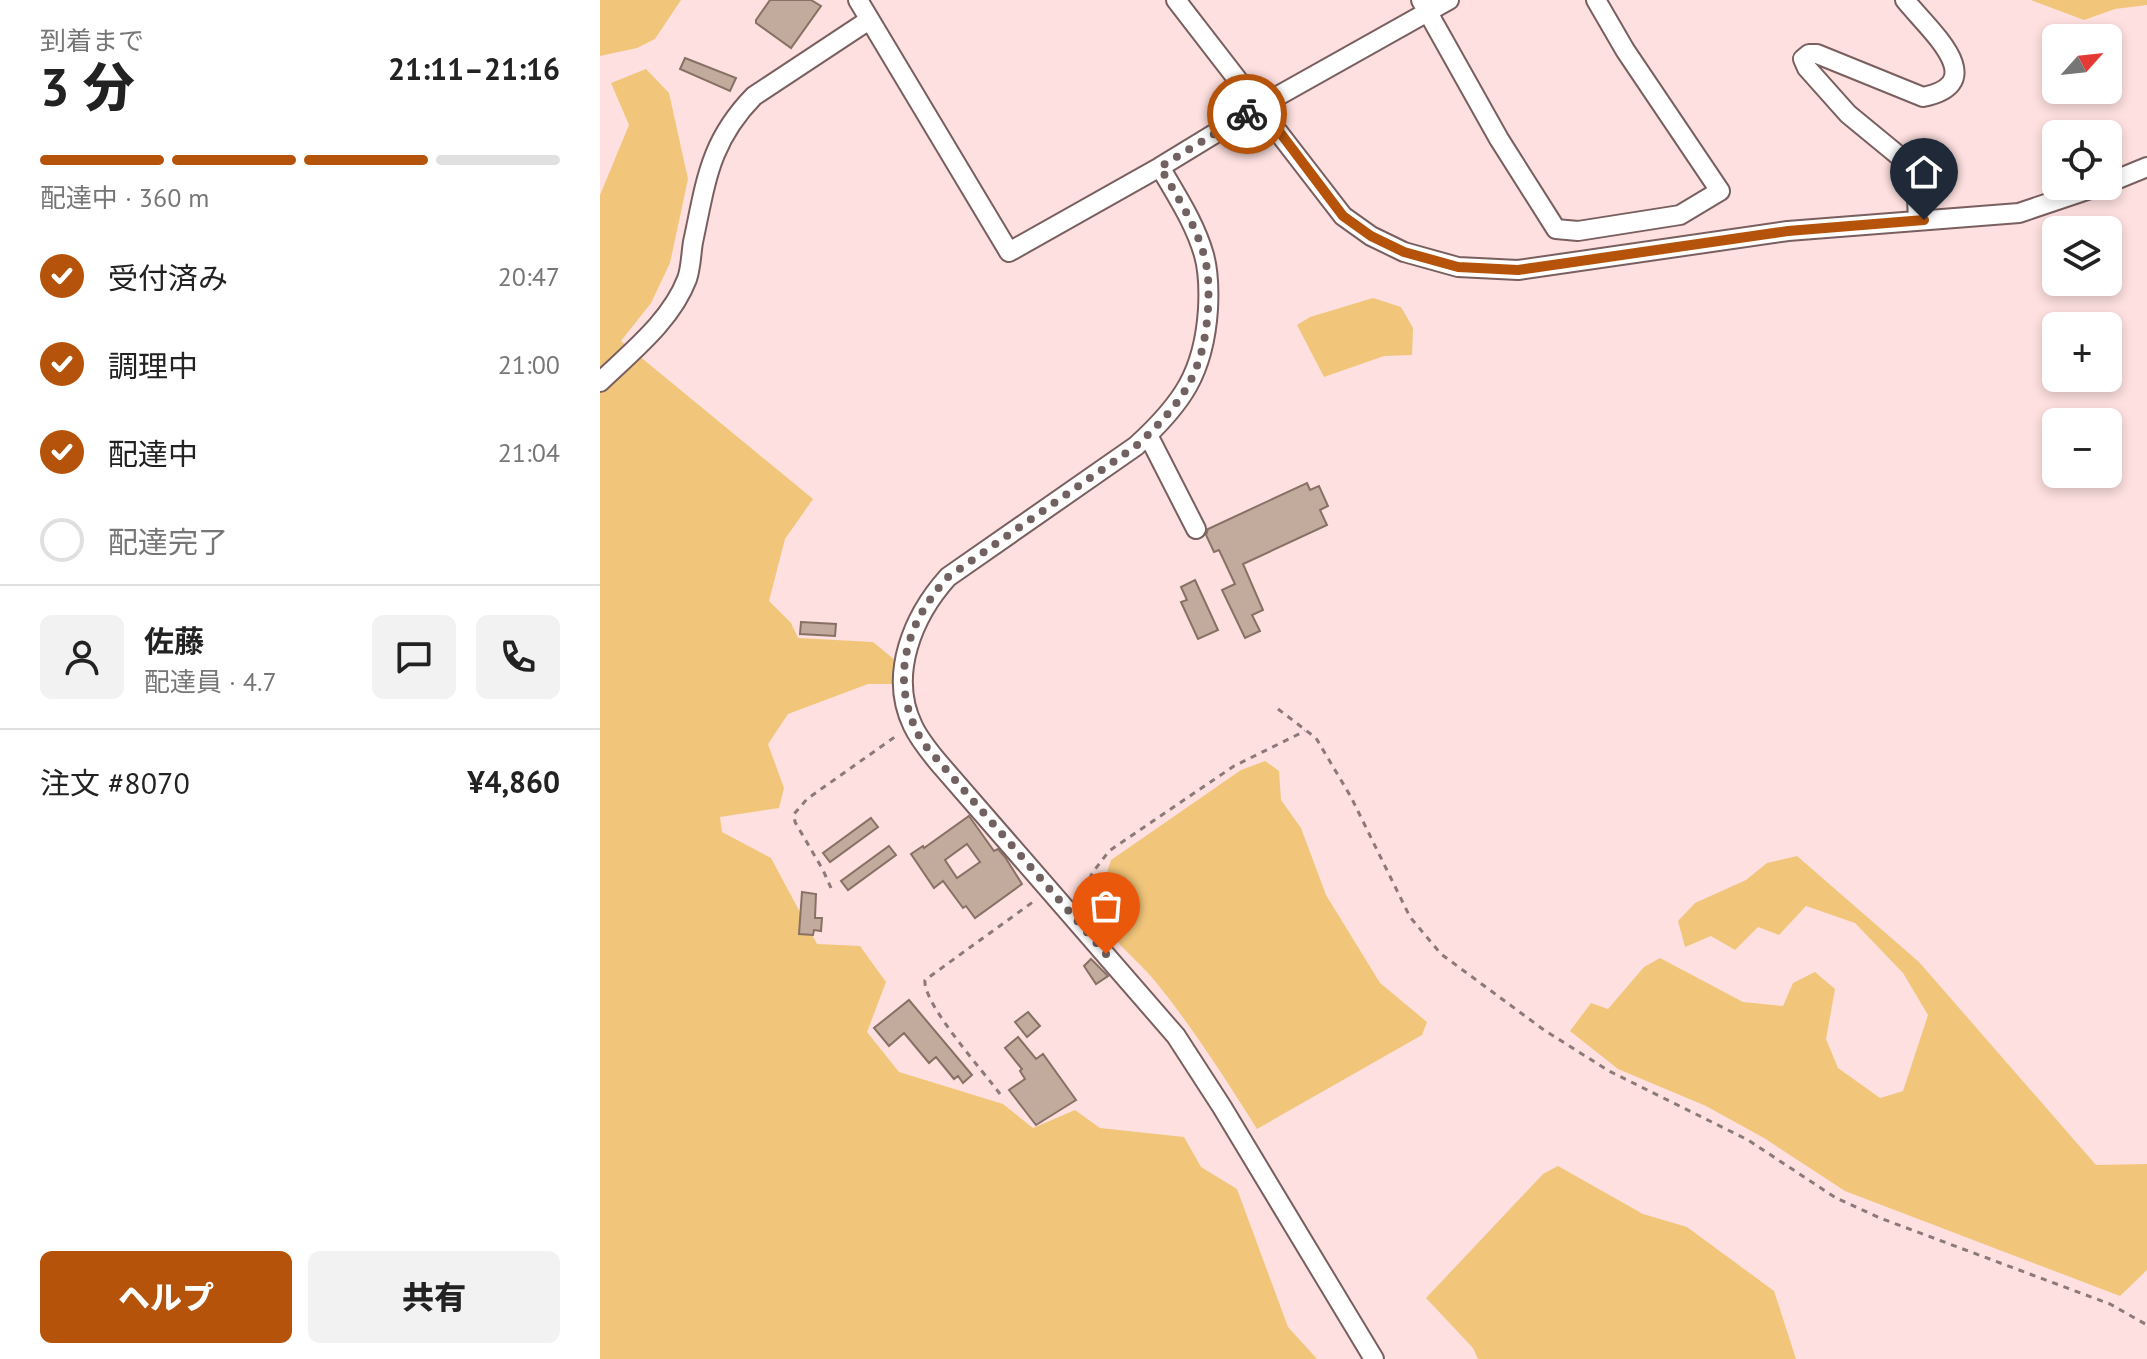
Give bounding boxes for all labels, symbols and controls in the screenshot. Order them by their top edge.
text: 到着まで [40,24,144,57]
north arrow [2042,24,2122,104]
map controls [2042,24,2122,488]
text: 21:11–21:16 [388,49,560,88]
text: 3 分 [40,53,135,120]
courier [1207,74,1287,154]
icon: bike [1225,92,1269,136]
button: locate [2042,120,2122,200]
pin [1890,138,1958,220]
icon: home [1902,150,1946,194]
text: 配達中 · 360 m [40,181,209,214]
button: layers [2042,216,2122,296]
icon: check [40,254,84,298]
text: 受付済み [108,258,228,297]
text: 20:47 [498,260,560,293]
button: + [2042,312,2122,392]
icon: check [40,342,84,386]
text: 調理中 [108,346,198,385]
text: 21:00 [498,348,560,381]
button: − [2042,408,2122,488]
icon: check [40,430,84,474]
text: 配達中 [108,434,198,473]
text: 21:04 [498,436,560,469]
text: 配達完了 [108,522,228,561]
button: person [40,615,124,699]
button: chat [372,615,456,699]
button: phone [476,615,560,699]
text: 佐藤 [144,621,204,660]
text: 配達員 · 4.7 [144,665,277,698]
text: ¥4,860 [467,762,560,801]
text: 注文 #8070 [40,763,190,802]
pin [1072,872,1140,954]
icon: bag [1084,884,1128,928]
button: ヘルプ [40,1251,292,1343]
button: 共有 [308,1251,560,1343]

